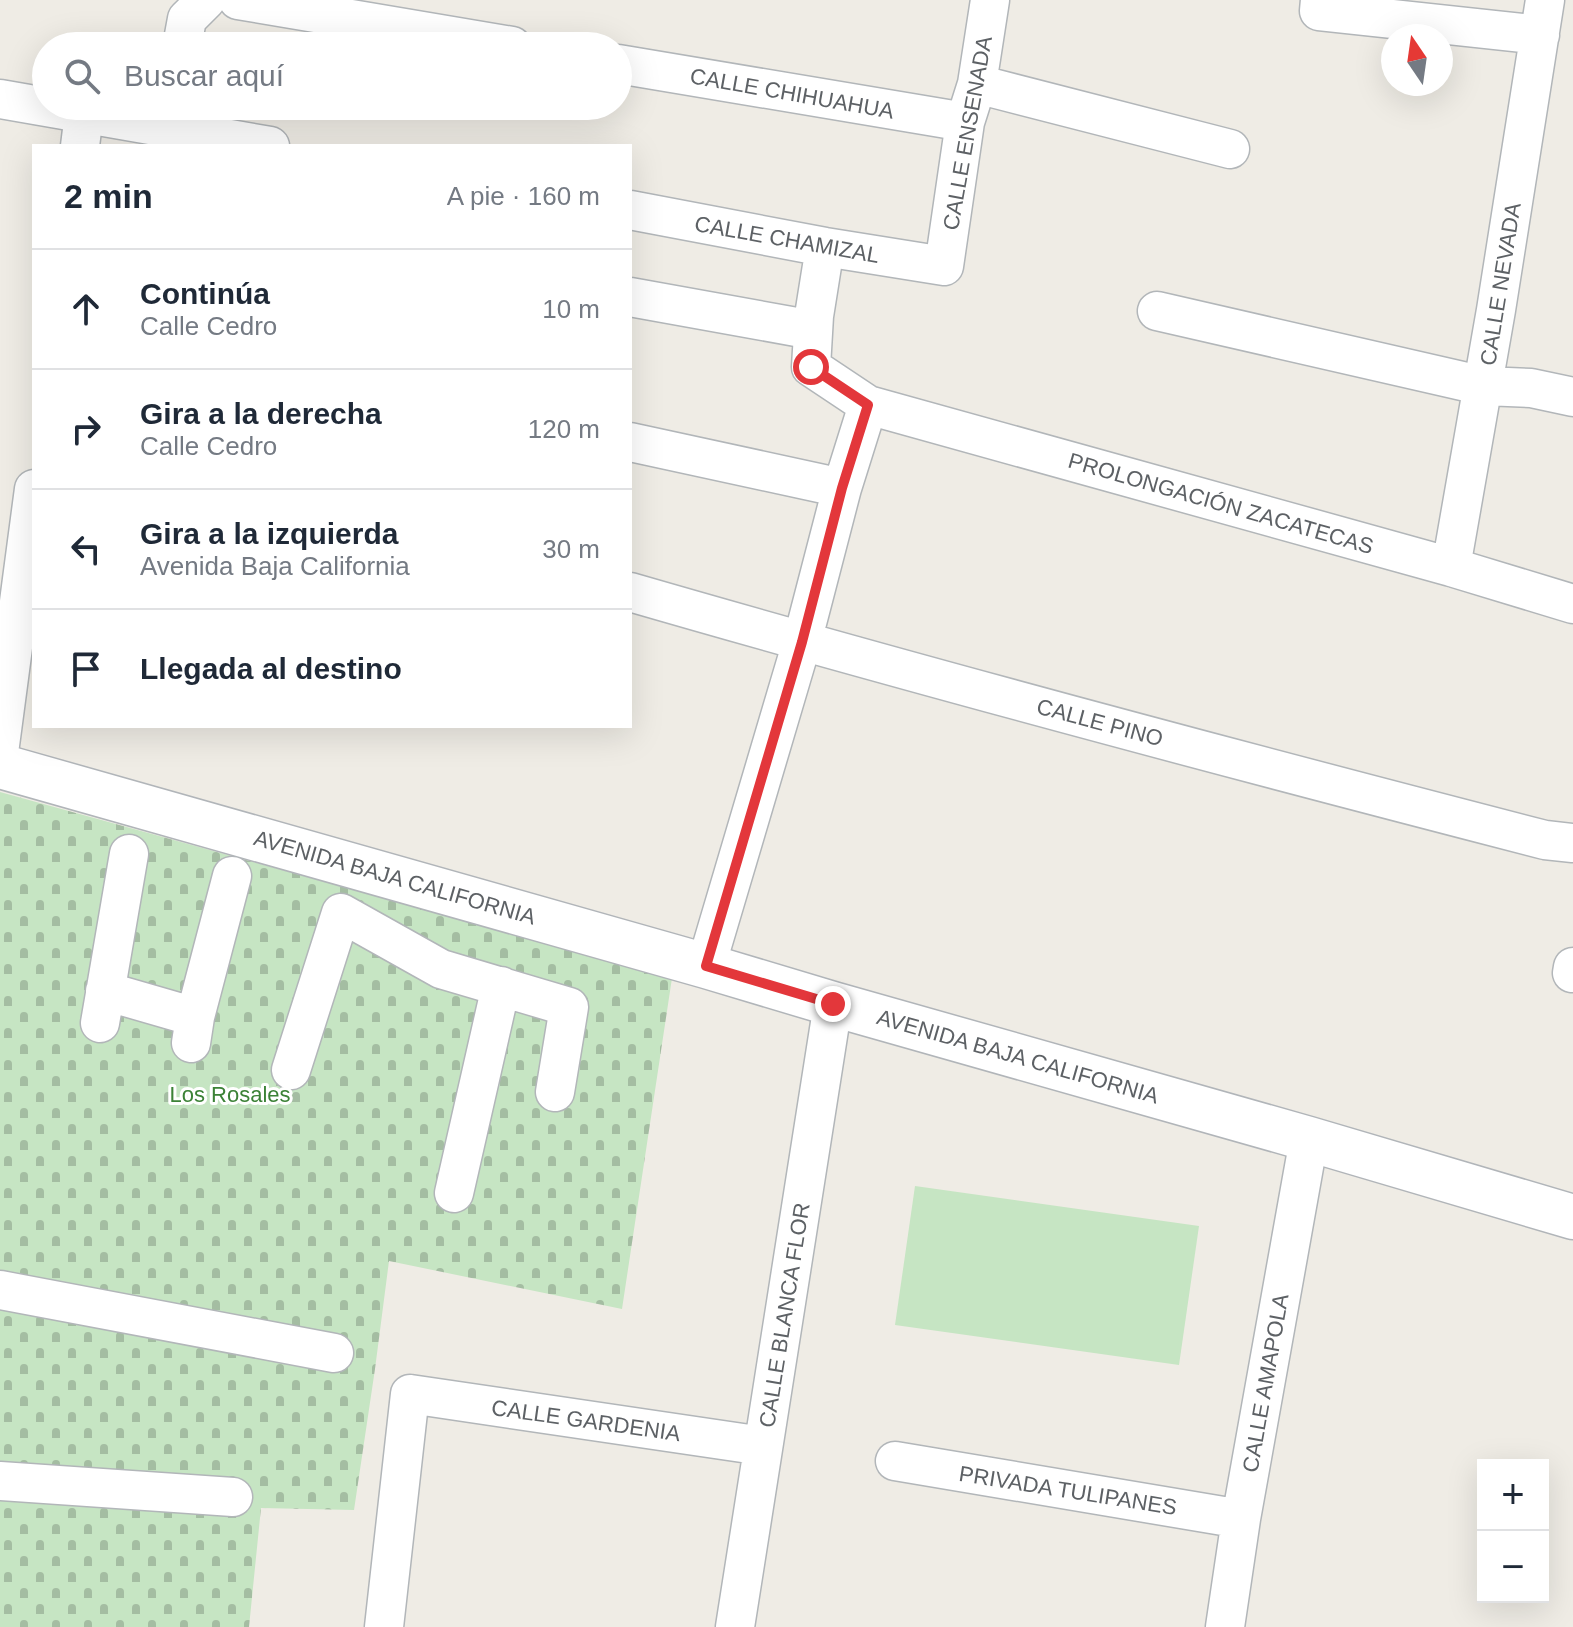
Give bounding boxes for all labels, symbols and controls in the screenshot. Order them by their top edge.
north arrow [1381,24,1453,96]
search box [32,32,632,120]
street label: CALLE ENSENADA [938,34,997,232]
icon: search [60,54,104,98]
text: Buscar aquí [124,59,284,92]
street label: CALLE CHIHUAHUA [688,63,896,124]
text: 2 min [64,177,153,215]
text: A pie · 160 m [447,181,600,211]
street label: CALLE NEVADA [1475,200,1526,367]
street label: CALLE CHAMIZAL [693,211,881,268]
text: Continúa [140,277,270,310]
icon: ahead [64,287,108,331]
text: 10 m [542,294,600,324]
text: Calle Cedro [140,311,277,341]
route start [793,349,829,385]
text: Gira a la derecha [140,397,382,430]
icon: right [64,407,108,451]
text: 120 m [528,414,600,444]
text: Calle Cedro [140,431,277,461]
street label: PROLONGACIÓN ZACATECAS [1065,448,1376,559]
text: Gira a la izquierda [140,517,398,550]
icon: left [64,527,108,571]
text: 30 m [542,534,600,564]
text: Avenida Baja California [140,551,410,581]
icon: arrive [64,647,108,691]
text: Llegada al destino [140,652,402,685]
street label: CALLE PINO [1034,694,1166,751]
street label: AVENIDA BAJA CALIFORNIA [251,825,539,930]
route end [815,986,851,1022]
street label: AVENIDA BAJA CALIFORNIA [874,1004,1162,1109]
park label: Los Rosales [169,1082,291,1107]
street label: CALLE BLANCA FLOR [754,1201,815,1429]
street label: CALLE AMAPOLA [1237,1291,1294,1474]
street label: CALLE GARDENIA [490,1395,682,1446]
map controls [1477,1459,1549,1603]
button: + [1477,1459,1549,1531]
street label: PRIVADA TULIPANES [957,1461,1179,1520]
button: − [1477,1531,1549,1603]

